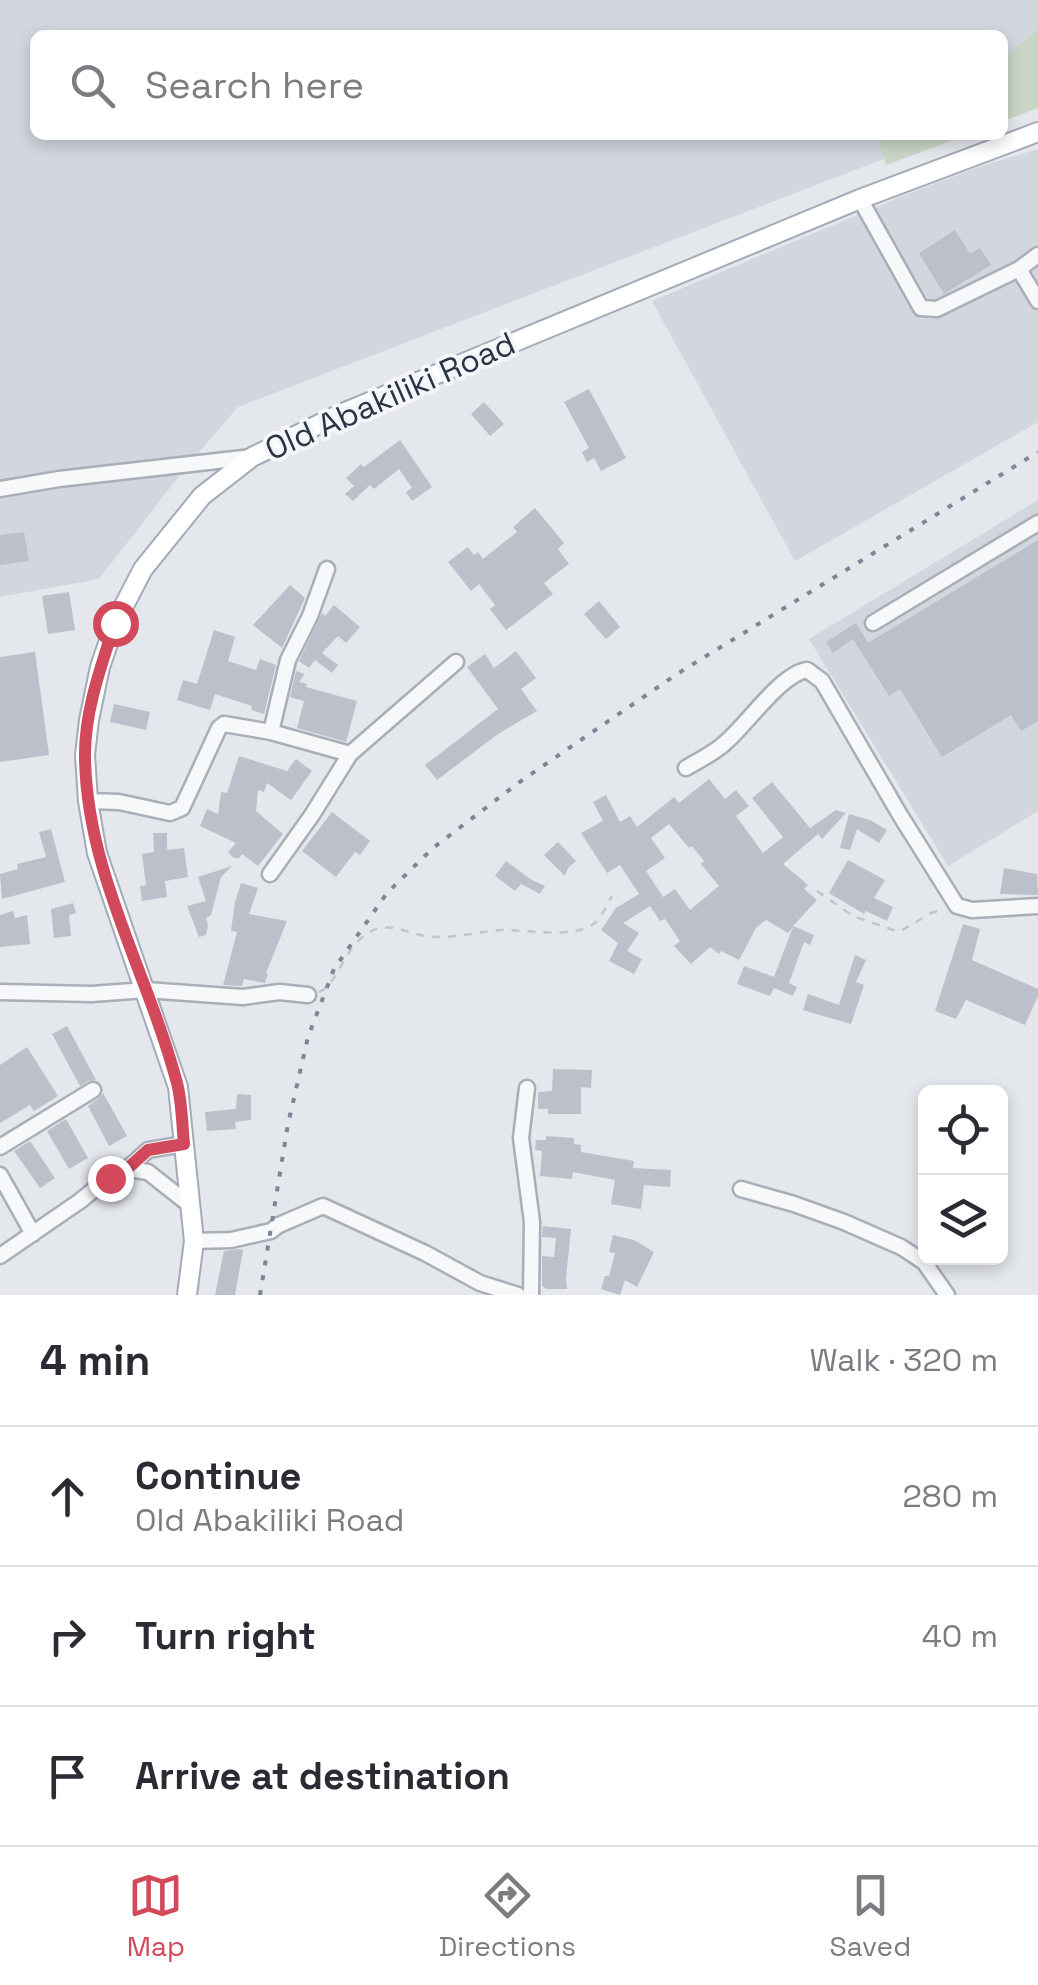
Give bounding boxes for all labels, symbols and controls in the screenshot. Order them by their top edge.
search box [30,30,1008,140]
icon: search [65,58,120,113]
text: Search here [145,61,364,109]
street label: Old Abakiliki Road [259,323,521,469]
route start [93,601,139,647]
map controls [918,1085,1008,1265]
button: locate [918,1085,1008,1175]
route end [88,1156,134,1202]
button: layers [918,1175,1008,1265]
text: 4 min [40,1334,150,1387]
text: Walk · 320 m [810,1340,998,1380]
text: Continue [135,1452,301,1500]
icon: ahead [40,1469,95,1524]
text: 280 m [903,1476,998,1516]
text: Old Abakiliki Road [135,1500,404,1540]
icon: right [40,1609,95,1664]
text: Turn right [135,1612,316,1660]
text: 40 m [922,1616,998,1656]
icon: arrive [40,1749,95,1804]
text: Arrive at destination [135,1752,510,1800]
tab: Map [127,1868,185,1964]
tab: Directions [439,1868,576,1964]
tab: Saved [830,1868,911,1964]

